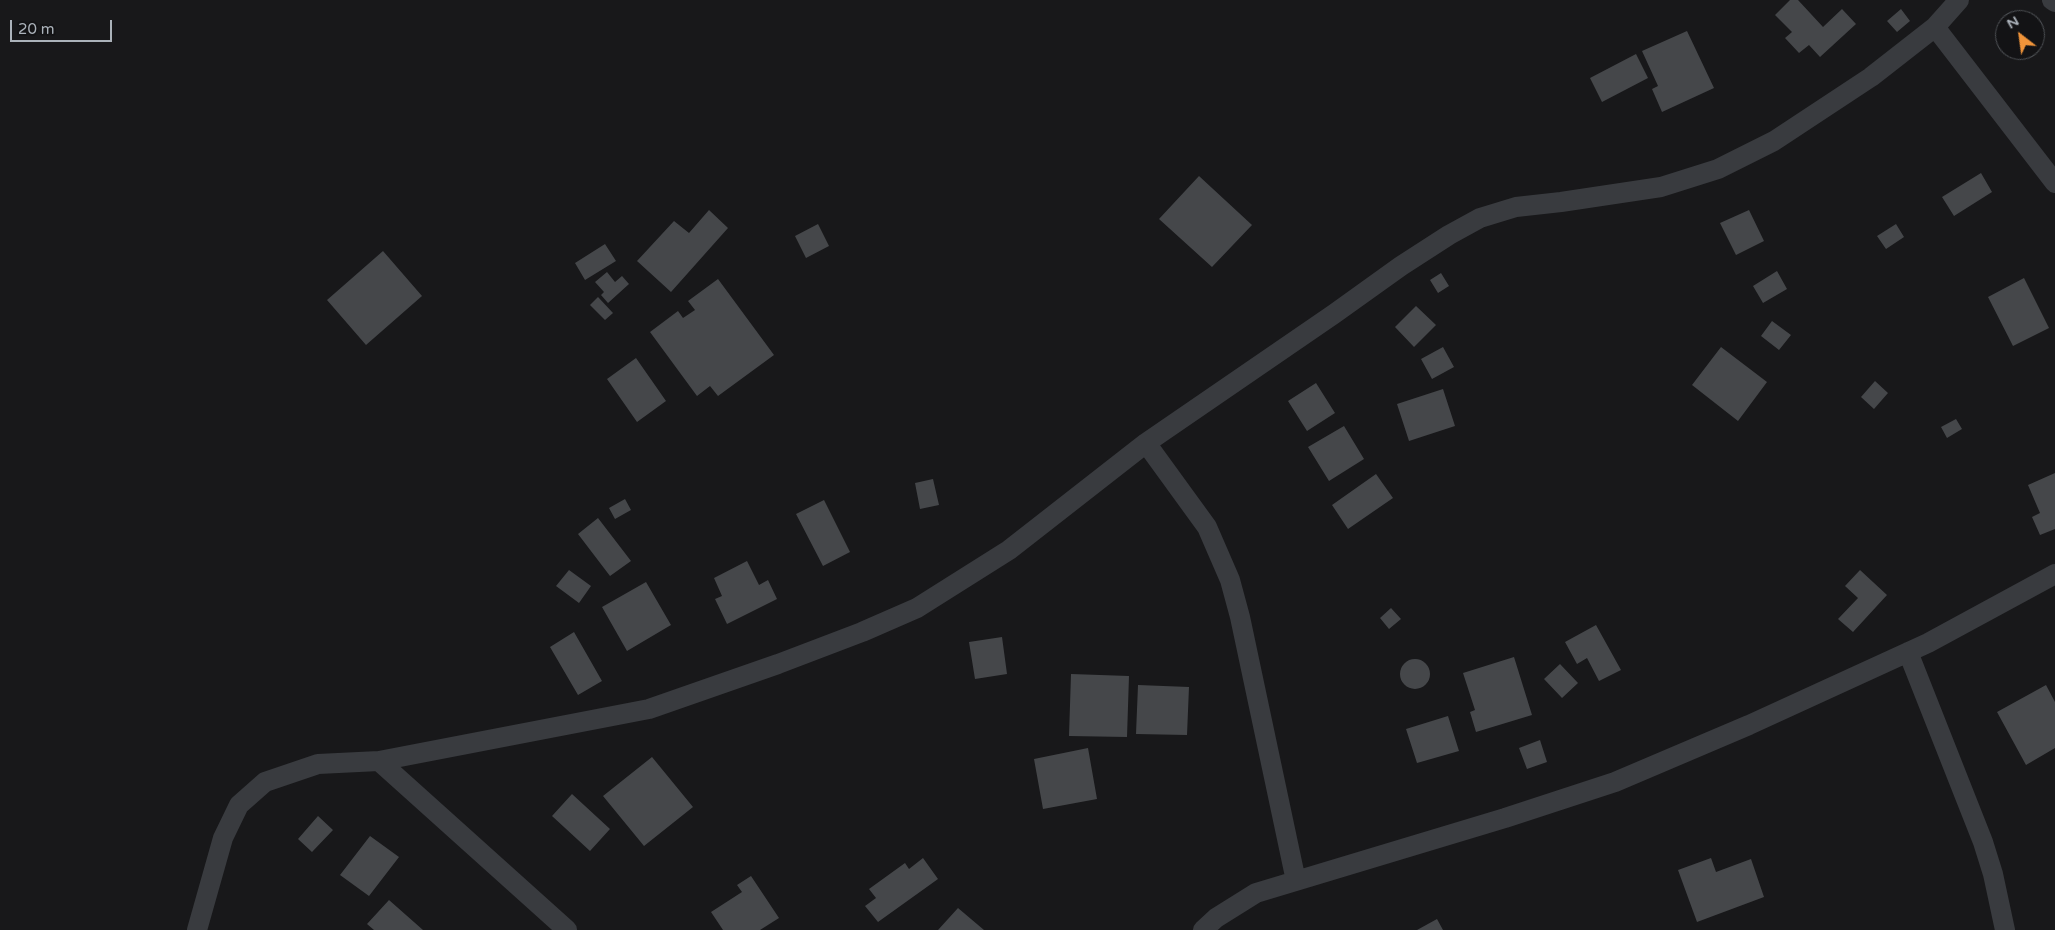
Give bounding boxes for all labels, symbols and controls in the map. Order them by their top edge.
scale bar [12,10,115,42]
north arrow [1995,10,2045,60]
text: N [2004,12,2022,33]
text: 20 m [18,20,55,38]

